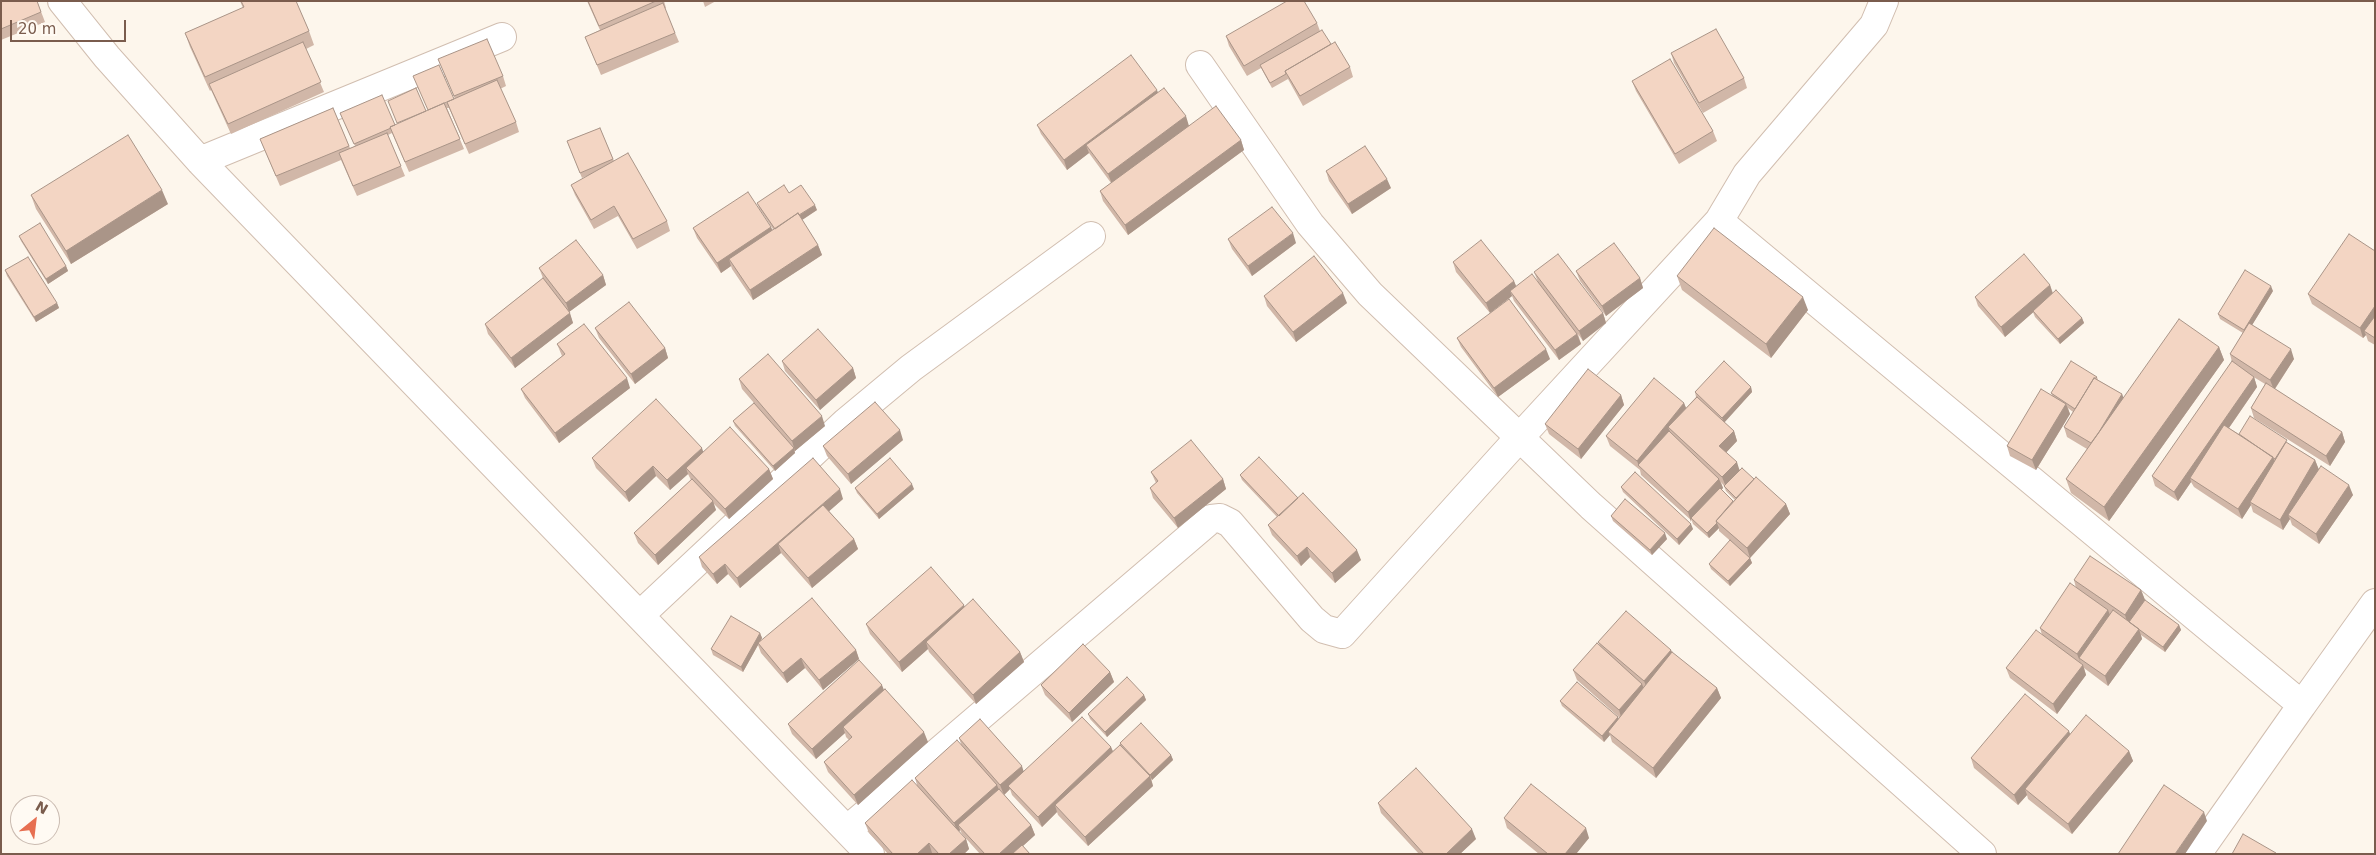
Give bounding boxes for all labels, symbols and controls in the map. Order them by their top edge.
scale bar [12,10,129,42]
text: 20 m [18,20,56,38]
north arrow [10,795,60,845]
text: N [33,798,51,818]

